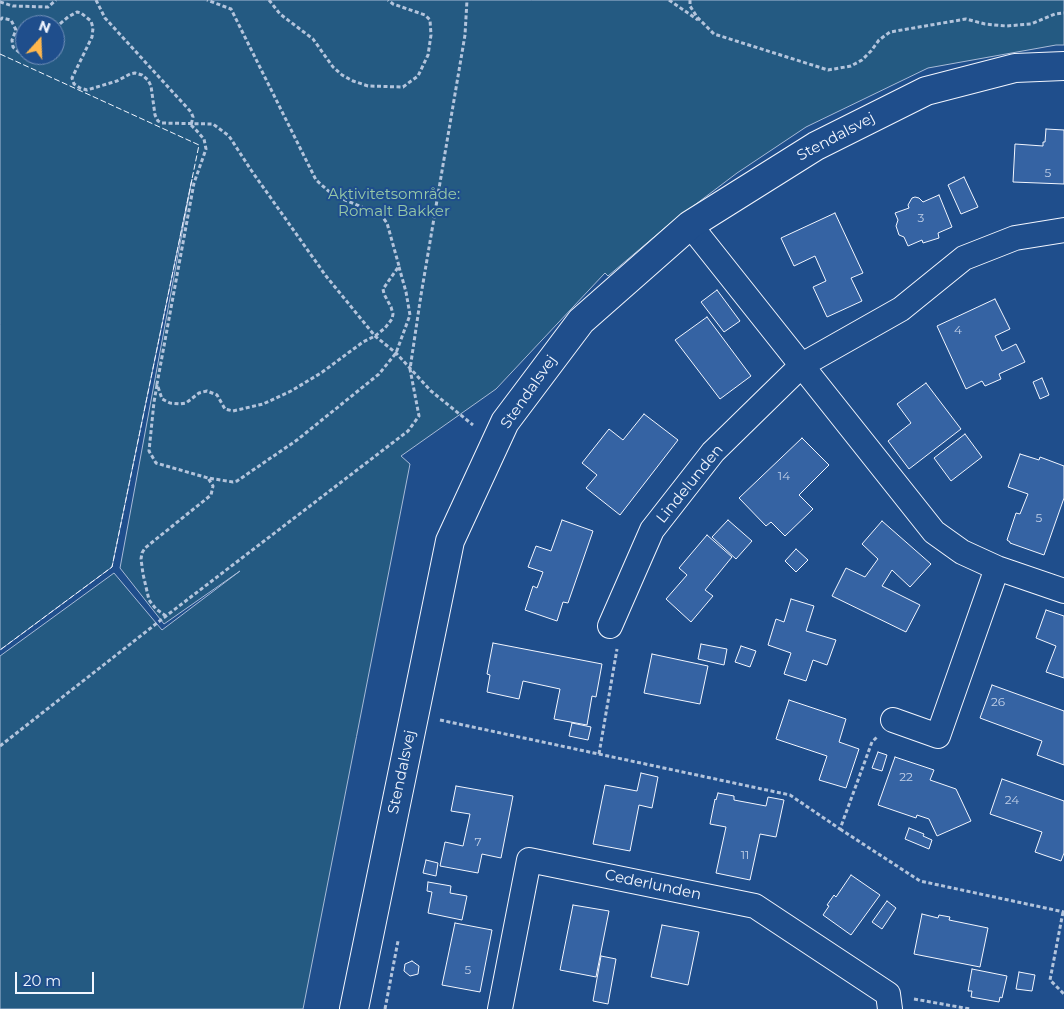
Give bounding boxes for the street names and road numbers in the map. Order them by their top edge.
street label: Stendalsvej [794,109,878,165]
street label: Stendalsvej [497,352,561,432]
street label: Lindelunden [653,441,727,527]
street label: Stendalsvej [384,728,420,816]
street label: Cederlunden [603,866,703,904]

